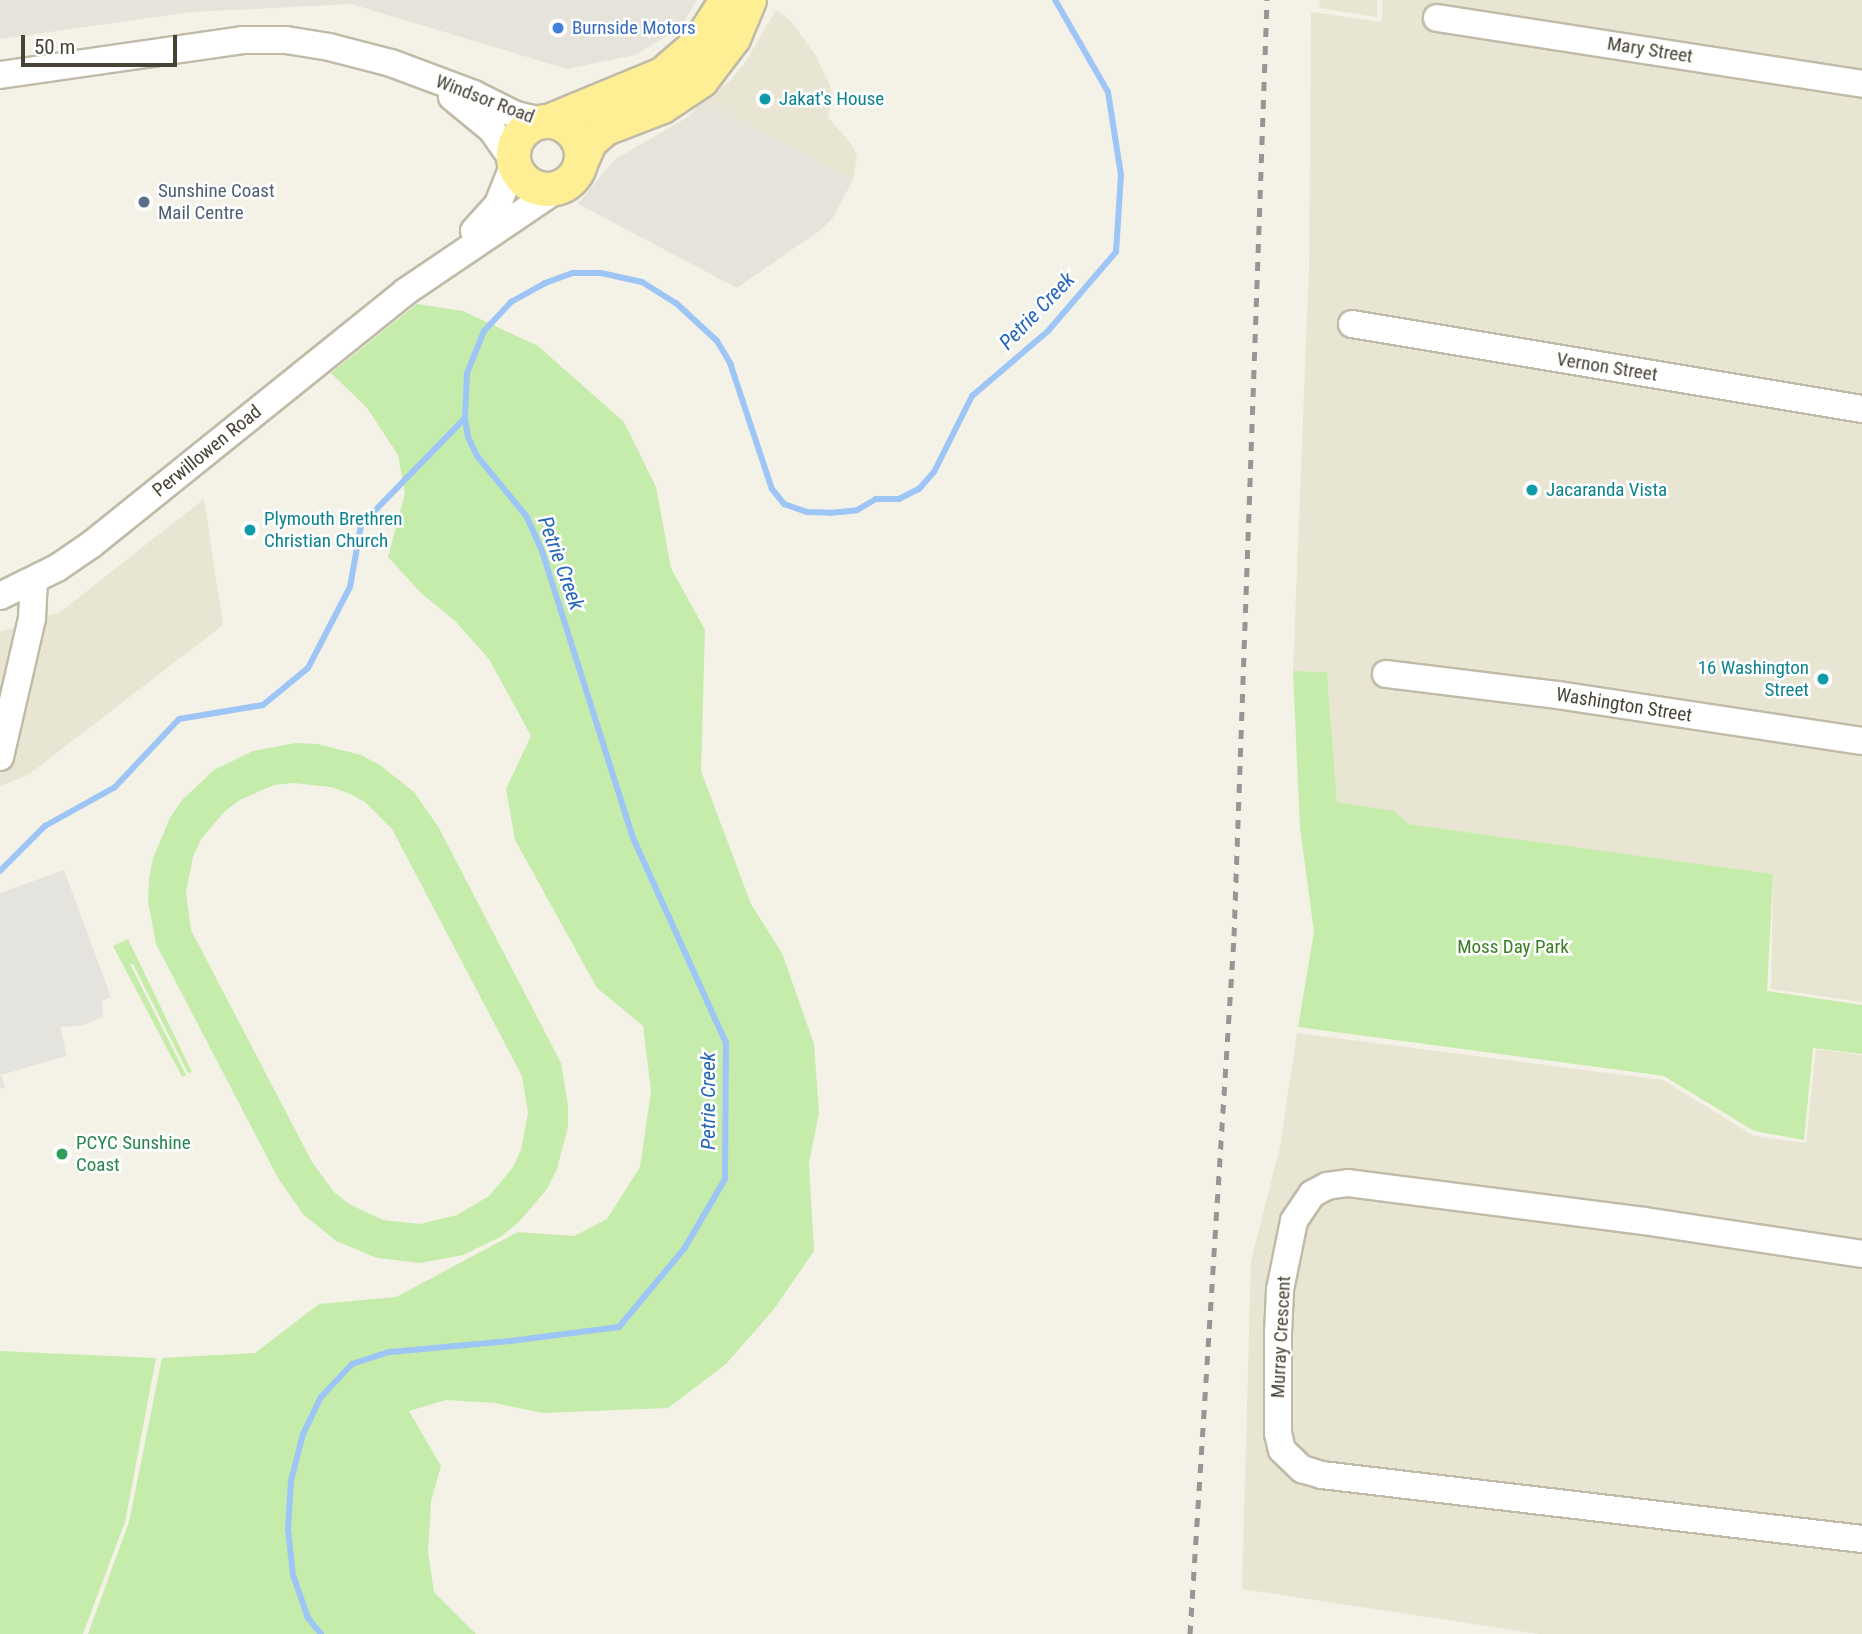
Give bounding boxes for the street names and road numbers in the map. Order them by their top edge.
street label: Mary Street [1606,32,1694,68]
street label: Windsor Road [432,70,538,128]
street label: Vernon Street [1555,348,1659,386]
street label: Perwillowen Road [148,400,266,502]
street label: Washington Street [1555,683,1693,727]
street label: Murray Crescent [1266,1275,1296,1399]

